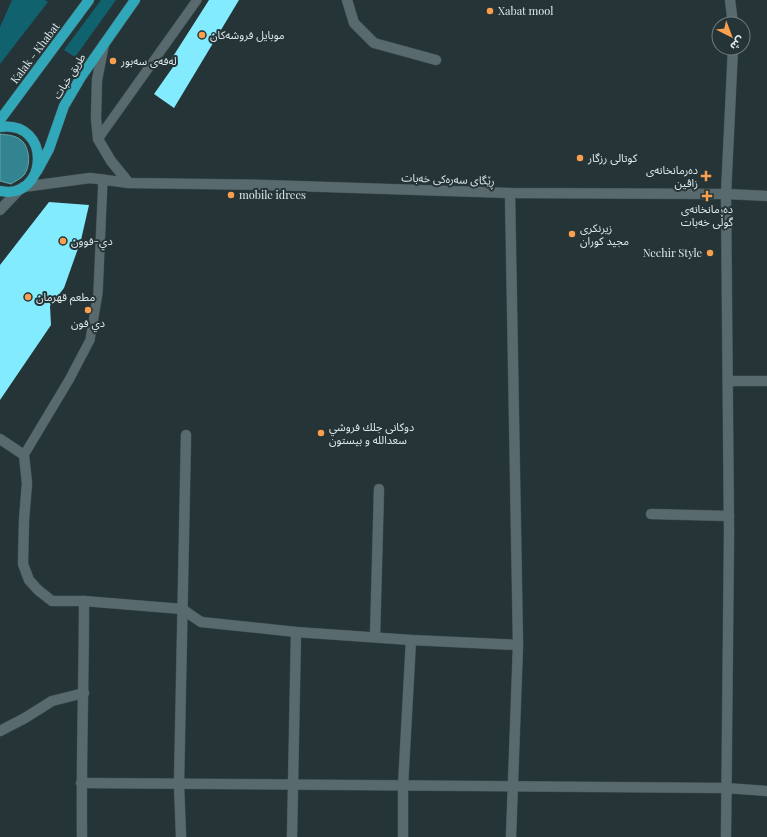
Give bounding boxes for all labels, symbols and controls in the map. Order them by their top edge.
place label: Xabat mool [498,3,553,18]
marker: Xabat mool [485,6,495,16]
north arrow [711,16,751,56]
street label: Kalak - Khabat [7,19,63,86]
place label: موبایل فروشەکان [210,27,285,42]
marker: موبایل فروشەکان [197,30,207,40]
text: ش [727,33,749,54]
street label: طريق خبات [49,50,88,101]
place label: لەفەی سەبور [120,53,177,68]
marker: لەفەی سەبور [108,56,118,66]
place label: كوتالى رزگار [587,150,638,165]
marker: كوتالى رزگار [575,153,585,163]
place label: دەرمانخانەی زاڤین [646,162,698,190]
street label: ڕێگای سەرەکی خەبات [401,169,495,190]
marker: دەرمانخانەی زاڤین [701,171,711,181]
place label: mobile idrees [239,187,306,202]
marker: mobile idrees [226,190,236,200]
marker: دەرمانخانەی گوڵی خەبات [702,191,712,201]
place label: دەرمانخانەی گوڵی خەبات [681,201,734,229]
place label: زيرنكرى مجيد كوران [580,220,629,248]
marker: زيرنكرى مجيد كوران [567,229,577,239]
place label: دي-فوون [71,233,113,251]
marker: دي-فوون [58,236,68,246]
place label: Nechir Style [643,245,702,260]
marker: Nechir Style [705,248,715,258]
place label: مطعم قهرمان [36,289,95,306]
marker: مطعم قهرمان [23,292,33,302]
marker: دي فون [83,305,93,315]
place label: دي فون [71,315,105,333]
place label: دوكانى جلك فروشي سعدالله و بيستون [329,419,414,447]
marker: دوكانى جلك فروشي سعدالله و بيستون [316,428,326,438]

